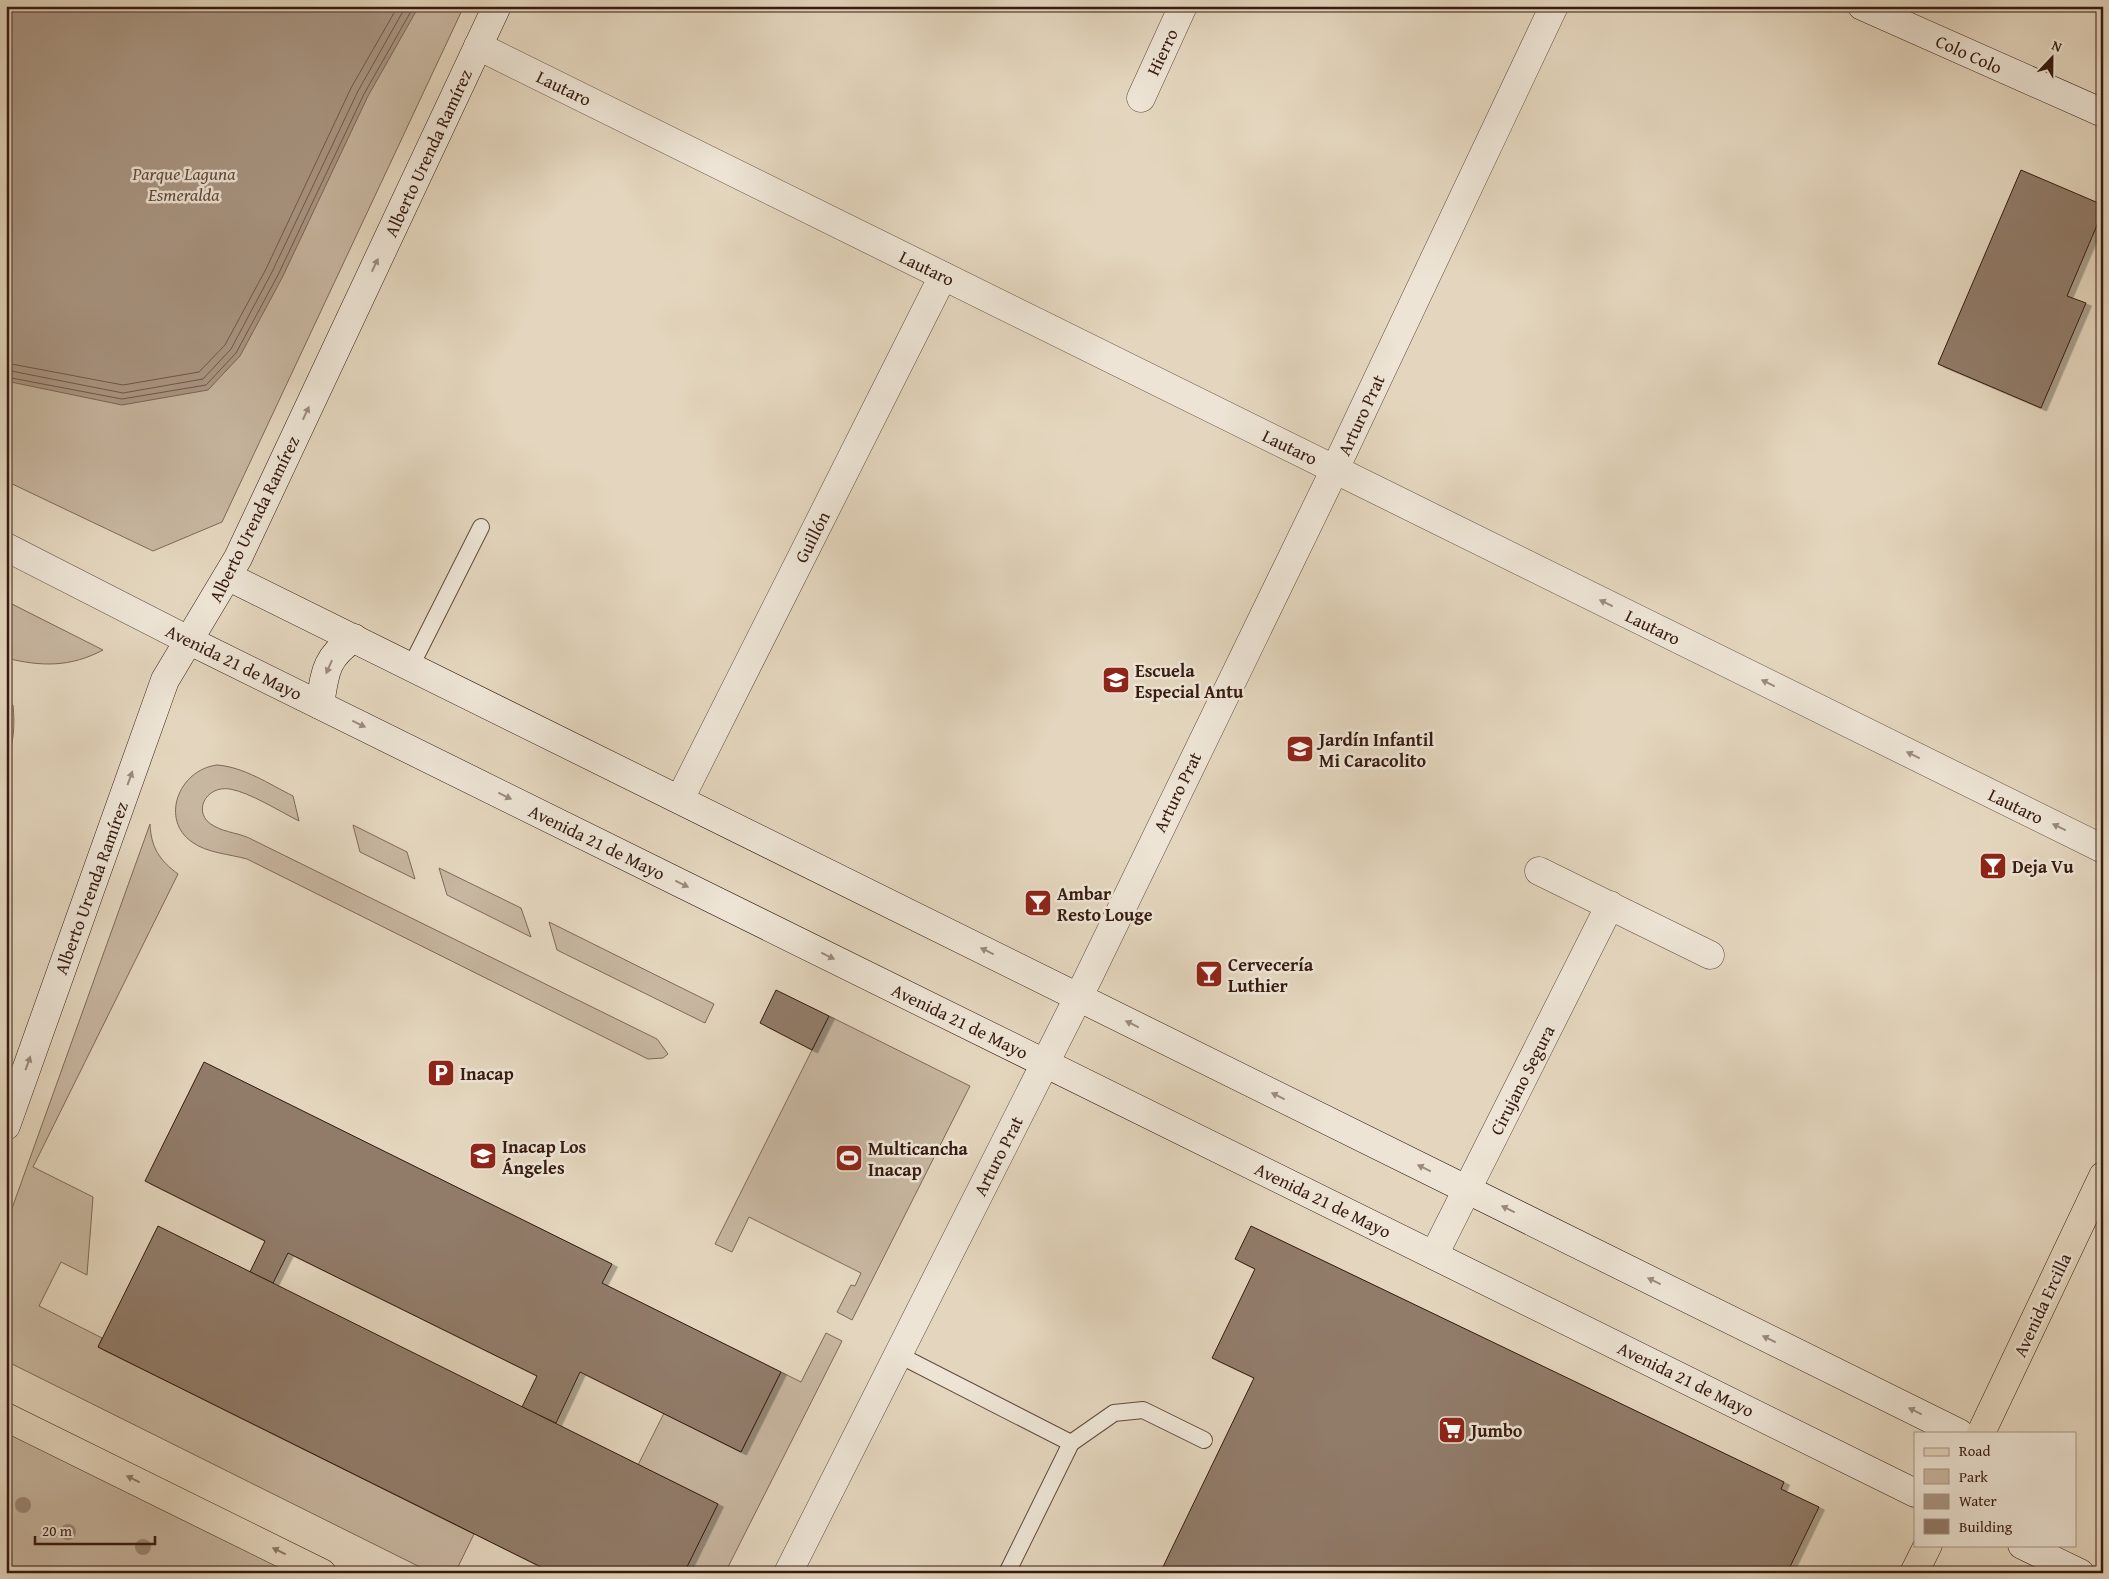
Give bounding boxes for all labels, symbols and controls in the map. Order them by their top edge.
street label: Hierro [1139,24,1185,80]
street label: Colo Colo [1931,27,2007,81]
north arrow [2026,32,2076,82]
text: N [2049,35,2066,57]
street label: Lautaro [532,63,596,113]
street label: Alberto Urenda Ramírez [377,65,479,241]
park label: Parque Laguna Esmeralda [132,160,236,208]
street label: Lautaro [895,243,959,293]
one-way arrow [372,258,380,272]
street label: Arturo Prat [1330,370,1392,460]
one-way arrow [303,406,311,420]
street label: Lautaro [1258,422,1322,472]
street label: Alberto Urenda Ramírez [202,431,306,607]
street label: Guillón [788,506,836,568]
one-way arrow [1599,599,1613,607]
street label: Lautaro [1621,602,1685,652]
street label: Avenida 21 de Mayo [161,617,307,707]
place label: Escuela Especial Antu [1135,657,1244,705]
one-way arrow [324,660,332,674]
school or university icon: Escuela Especial Antu [1101,665,1131,695]
one-way arrow [1761,679,1775,687]
one-way arrow [352,720,366,728]
place label: Jardín Infantil Mi Caracolito [1316,726,1434,774]
school or university icon: Jardín Infantil Mi Caracolito [1285,734,1315,764]
street label: Arturo Prat [1146,747,1208,837]
one-way arrow [1906,751,1921,759]
one-way arrow [127,771,134,786]
street label: Lautaro [1984,781,2048,831]
one-way arrow [498,792,512,800]
street label: Avenida 21 de Mayo [524,797,670,887]
street label: Alberto Urenda Ramírez [47,798,135,978]
one-way arrow [2052,823,2066,831]
bar icon: Deja Vu [1978,851,2008,881]
place label: Deja Vu [2012,853,2074,880]
one-way arrow [675,880,689,888]
place label: Ambar Resto Louge [1057,880,1153,928]
bar icon: Ambar Resto Louge [1023,888,1053,918]
one-way arrow [980,947,994,955]
place label: Cervecería Luthier [1228,951,1314,999]
one-way arrow [821,952,835,960]
bar icon: Cervecería Luthier [1194,959,1224,989]
street label: Avenida 21 de Mayo [887,976,1033,1066]
one-way arrow [1125,1020,1139,1028]
street label: Cirujano Segura [1483,1020,1562,1140]
one-way arrow [25,1056,33,1071]
parking icon: Inacap [426,1058,456,1088]
place label: Inacap [460,1060,514,1087]
one-way arrow [1271,1092,1285,1100]
street label: Arturo Prat [966,1111,1030,1201]
place label: Inacap Los Ángeles [502,1133,587,1181]
place label: Multicancha Inacap [868,1135,969,1183]
school or university icon: Inacap Los Ángeles [468,1141,498,1171]
sports icon: Multicancha Inacap [834,1143,864,1173]
street label: Avenida 21 de Mayo [1250,1155,1396,1245]
one-way arrow [1416,1164,1431,1172]
one-way arrow [1501,1205,1515,1213]
street label: Avenida Ercilla [2006,1248,2078,1362]
one-way arrow [1646,1277,1661,1285]
street label: Avenida 21 de Mayo [1613,1334,1759,1424]
one-way arrow [1762,1335,1776,1343]
one-way arrow [1908,1407,1922,1415]
supermarket icon: Jumbo [1437,1415,1467,1445]
place label: Jumbo [1468,1417,1523,1444]
legend [1914,1432,2076,1546]
text: Road [1959,1440,1990,1461]
text: Park [1959,1466,1988,1487]
one-way arrow [126,1475,140,1483]
text: Water [1959,1490,1997,1511]
scale bar [35,1514,155,1546]
text: Building [1959,1516,2013,1537]
text: 20 m [42,1520,73,1541]
one-way arrow [271,1547,286,1555]

